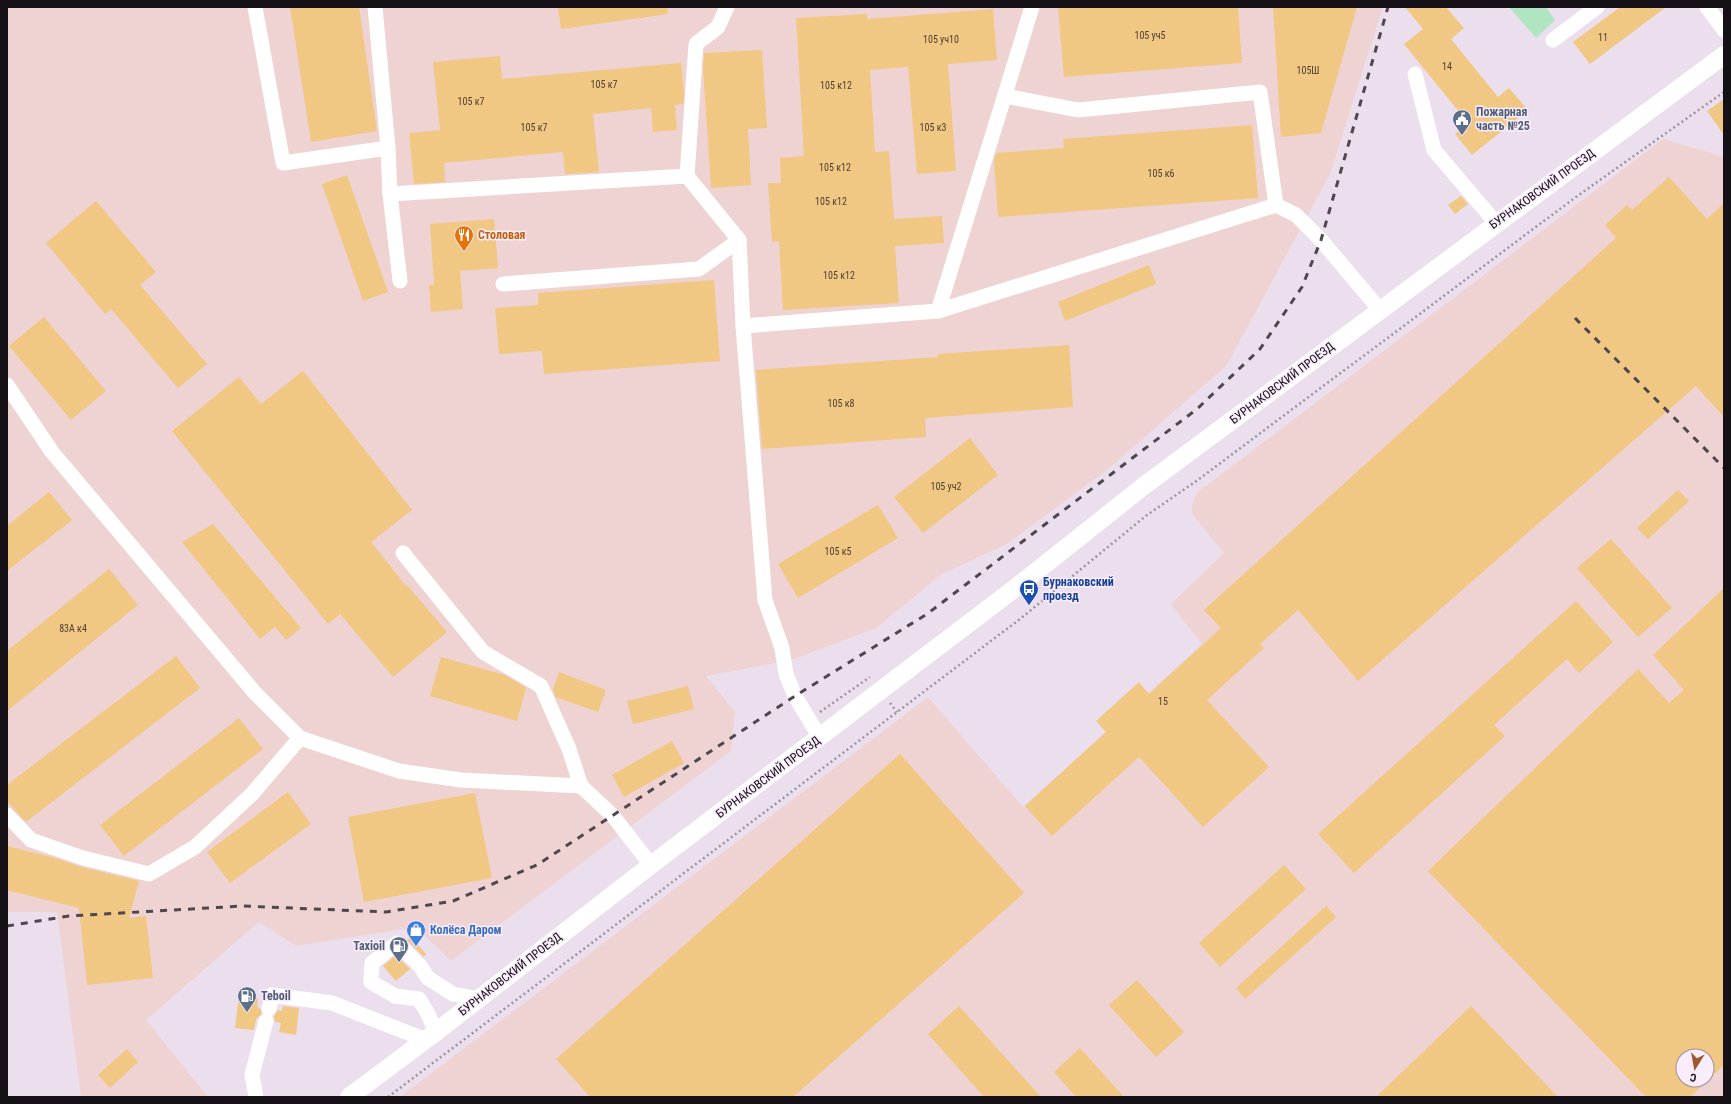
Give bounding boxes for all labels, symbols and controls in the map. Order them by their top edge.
house number: 105 уч5 [1134,30,1166,41]
house number: 11 [1598,32,1608,43]
house number: 105 уч10 [923,34,959,45]
house number: 14 [1442,61,1452,72]
house number: 105Ш [1297,65,1319,76]
house number: 105 к7 [591,79,617,90]
house number: 105 к12 [820,80,852,91]
house number: 105 к7 [458,96,484,107]
place label: Пожарная часть №25 [1476,105,1530,133]
public building icon: Пожарная часть №25 [1451,108,1473,136]
house number: 105 к7 [521,122,547,133]
house number: 105 к3 [920,122,946,133]
street label: БУРНАКОВСКИЙ ПРОЕЗД [1486,145,1598,232]
house number: 105 к12 [819,162,851,173]
house number: 105 к6 [1148,168,1174,179]
house number: 105 к12 [815,196,847,207]
restaurant icon: Столовая [453,224,475,252]
place label: Столовая [478,228,526,242]
house number: 105 к12 [823,270,855,281]
street label: БУРНАКОВСКИЙ ПРОЕЗД [1226,338,1337,427]
house number: 105 к8 [828,398,854,409]
house number: 105 уч2 [930,481,962,492]
house number: 105 к5 [825,546,851,557]
place label: Бурнаковский проезд [1043,575,1114,603]
bus stop icon: Бурнаковский проезд [1018,578,1040,606]
house number: 83А к4 [59,623,87,634]
house number: 15 [1158,696,1168,707]
street label: БУРНАКОВСКИЙ ПРОЕЗД [712,732,823,821]
shop icon: Колёса Даром [405,919,427,947]
place label: Колёса Даром [430,923,502,937]
street label: БУРНАКОВСКИЙ ПРОЕЗД [455,929,564,1019]
fuel station icon: Taxioil [388,935,410,963]
place label: Taxioil [353,939,385,953]
fuel station icon: Teboil [236,985,258,1013]
place label: Teboil [261,989,291,1003]
north arrow [1675,1048,1715,1088]
text: С [1689,1070,1698,1084]

